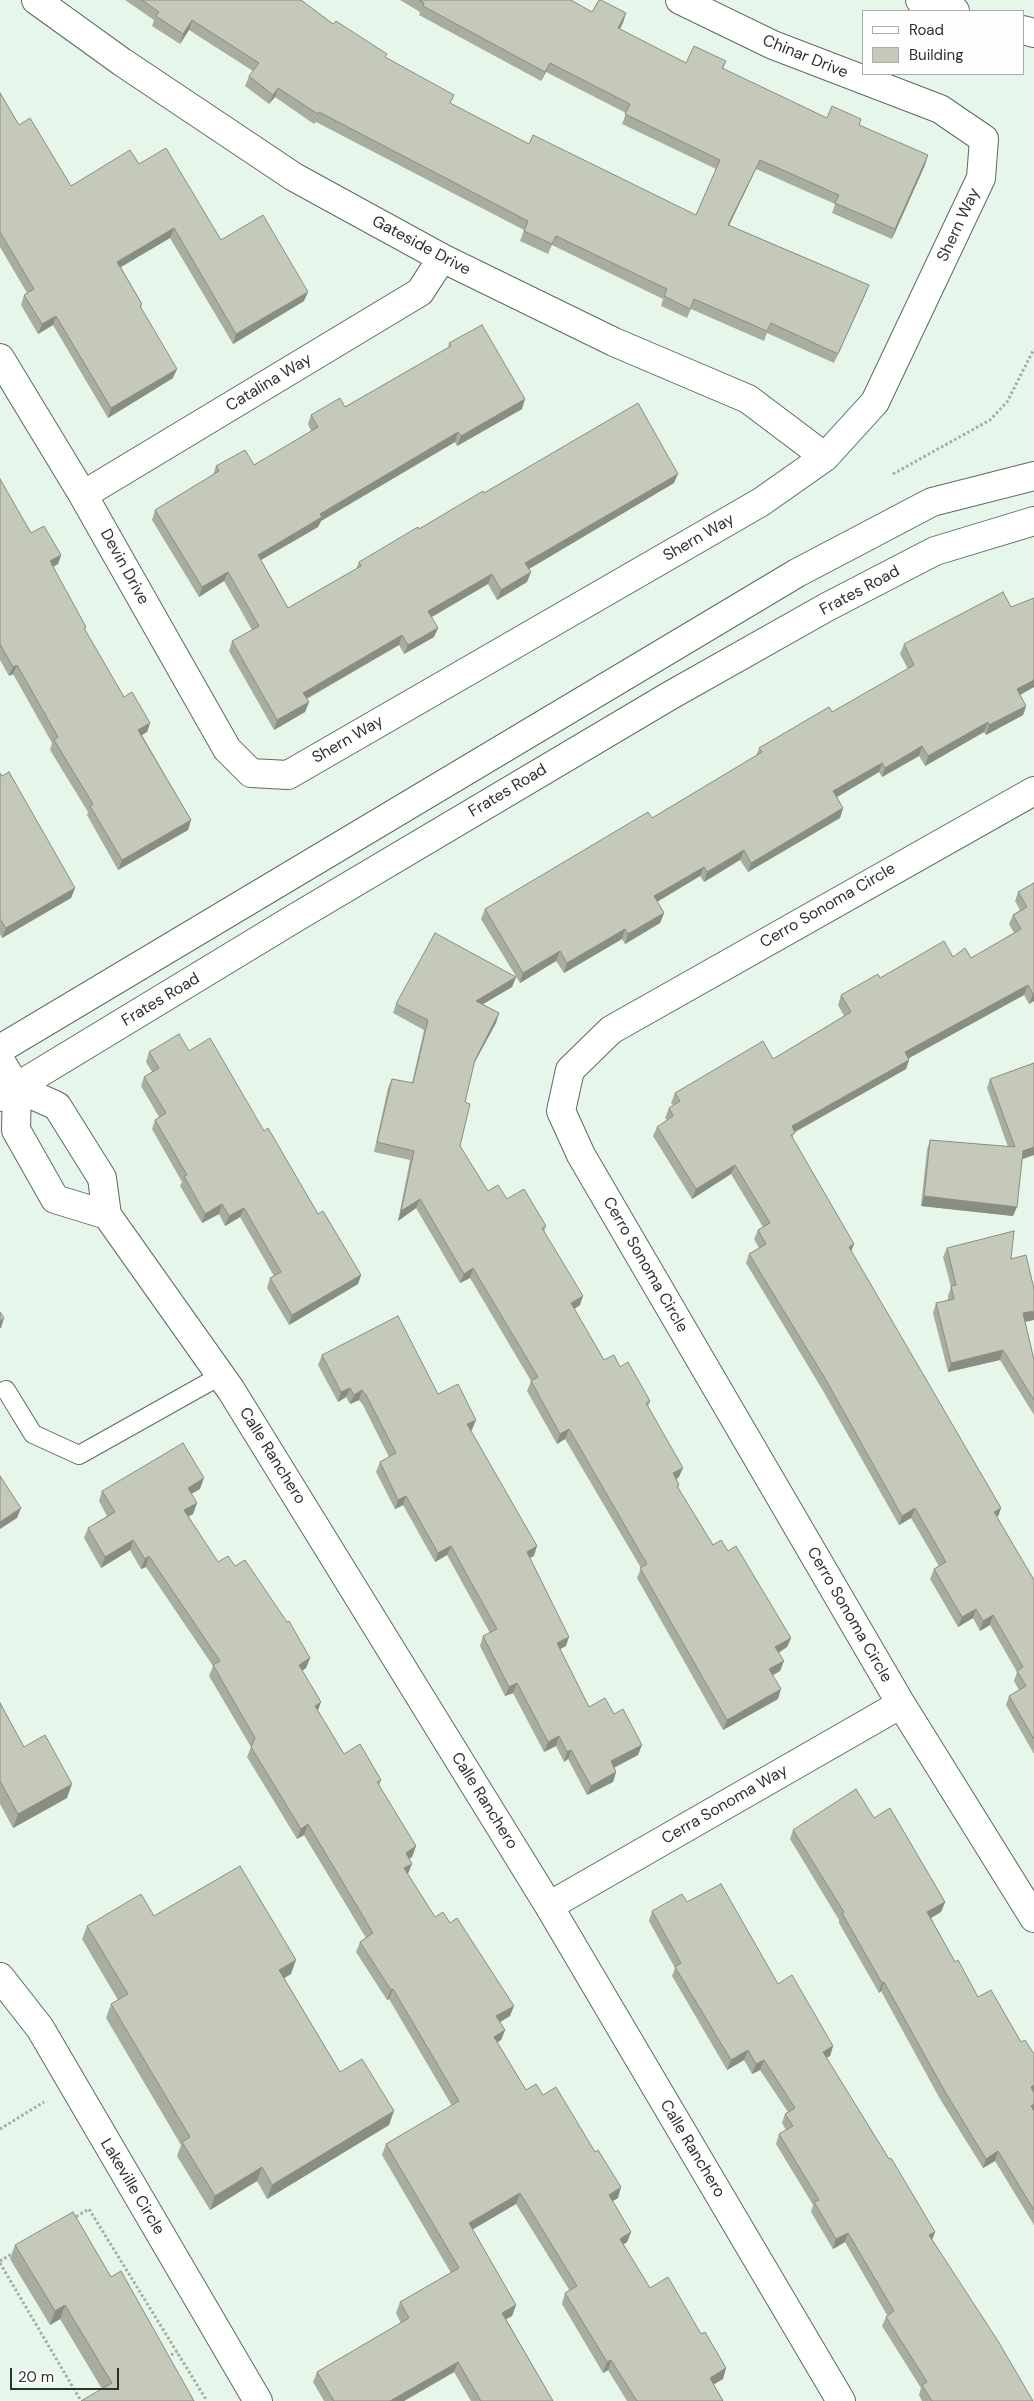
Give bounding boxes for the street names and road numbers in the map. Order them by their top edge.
street label: Chinar Drive [759,31,851,83]
street label: Shern Way [934,185,984,265]
street label: Gateside Drive [368,212,474,280]
street label: Catalina Way [223,350,315,416]
street label: Shern Way [660,510,738,566]
street label: Devin Drive [95,526,153,608]
street label: Frates Road [817,562,903,620]
street label: Shern Way [309,712,387,768]
street label: Frates Road [465,760,551,822]
street label: Cerro Sonoma Circle [757,859,899,953]
street label: Frates Road [118,969,204,1031]
street label: Cerro Sonoma Circle [598,1194,692,1336]
street label: Calle Ranchero [235,1404,309,1508]
street label: Cerro Sonoma Circle [802,1544,896,1686]
street label: Calle Ranchero [447,1749,521,1853]
street label: Cerra Sonoma Way [659,1761,791,1849]
street label: Calle Ranchero [655,2097,729,2201]
street label: Lakeville Circle [96,2135,168,2239]

